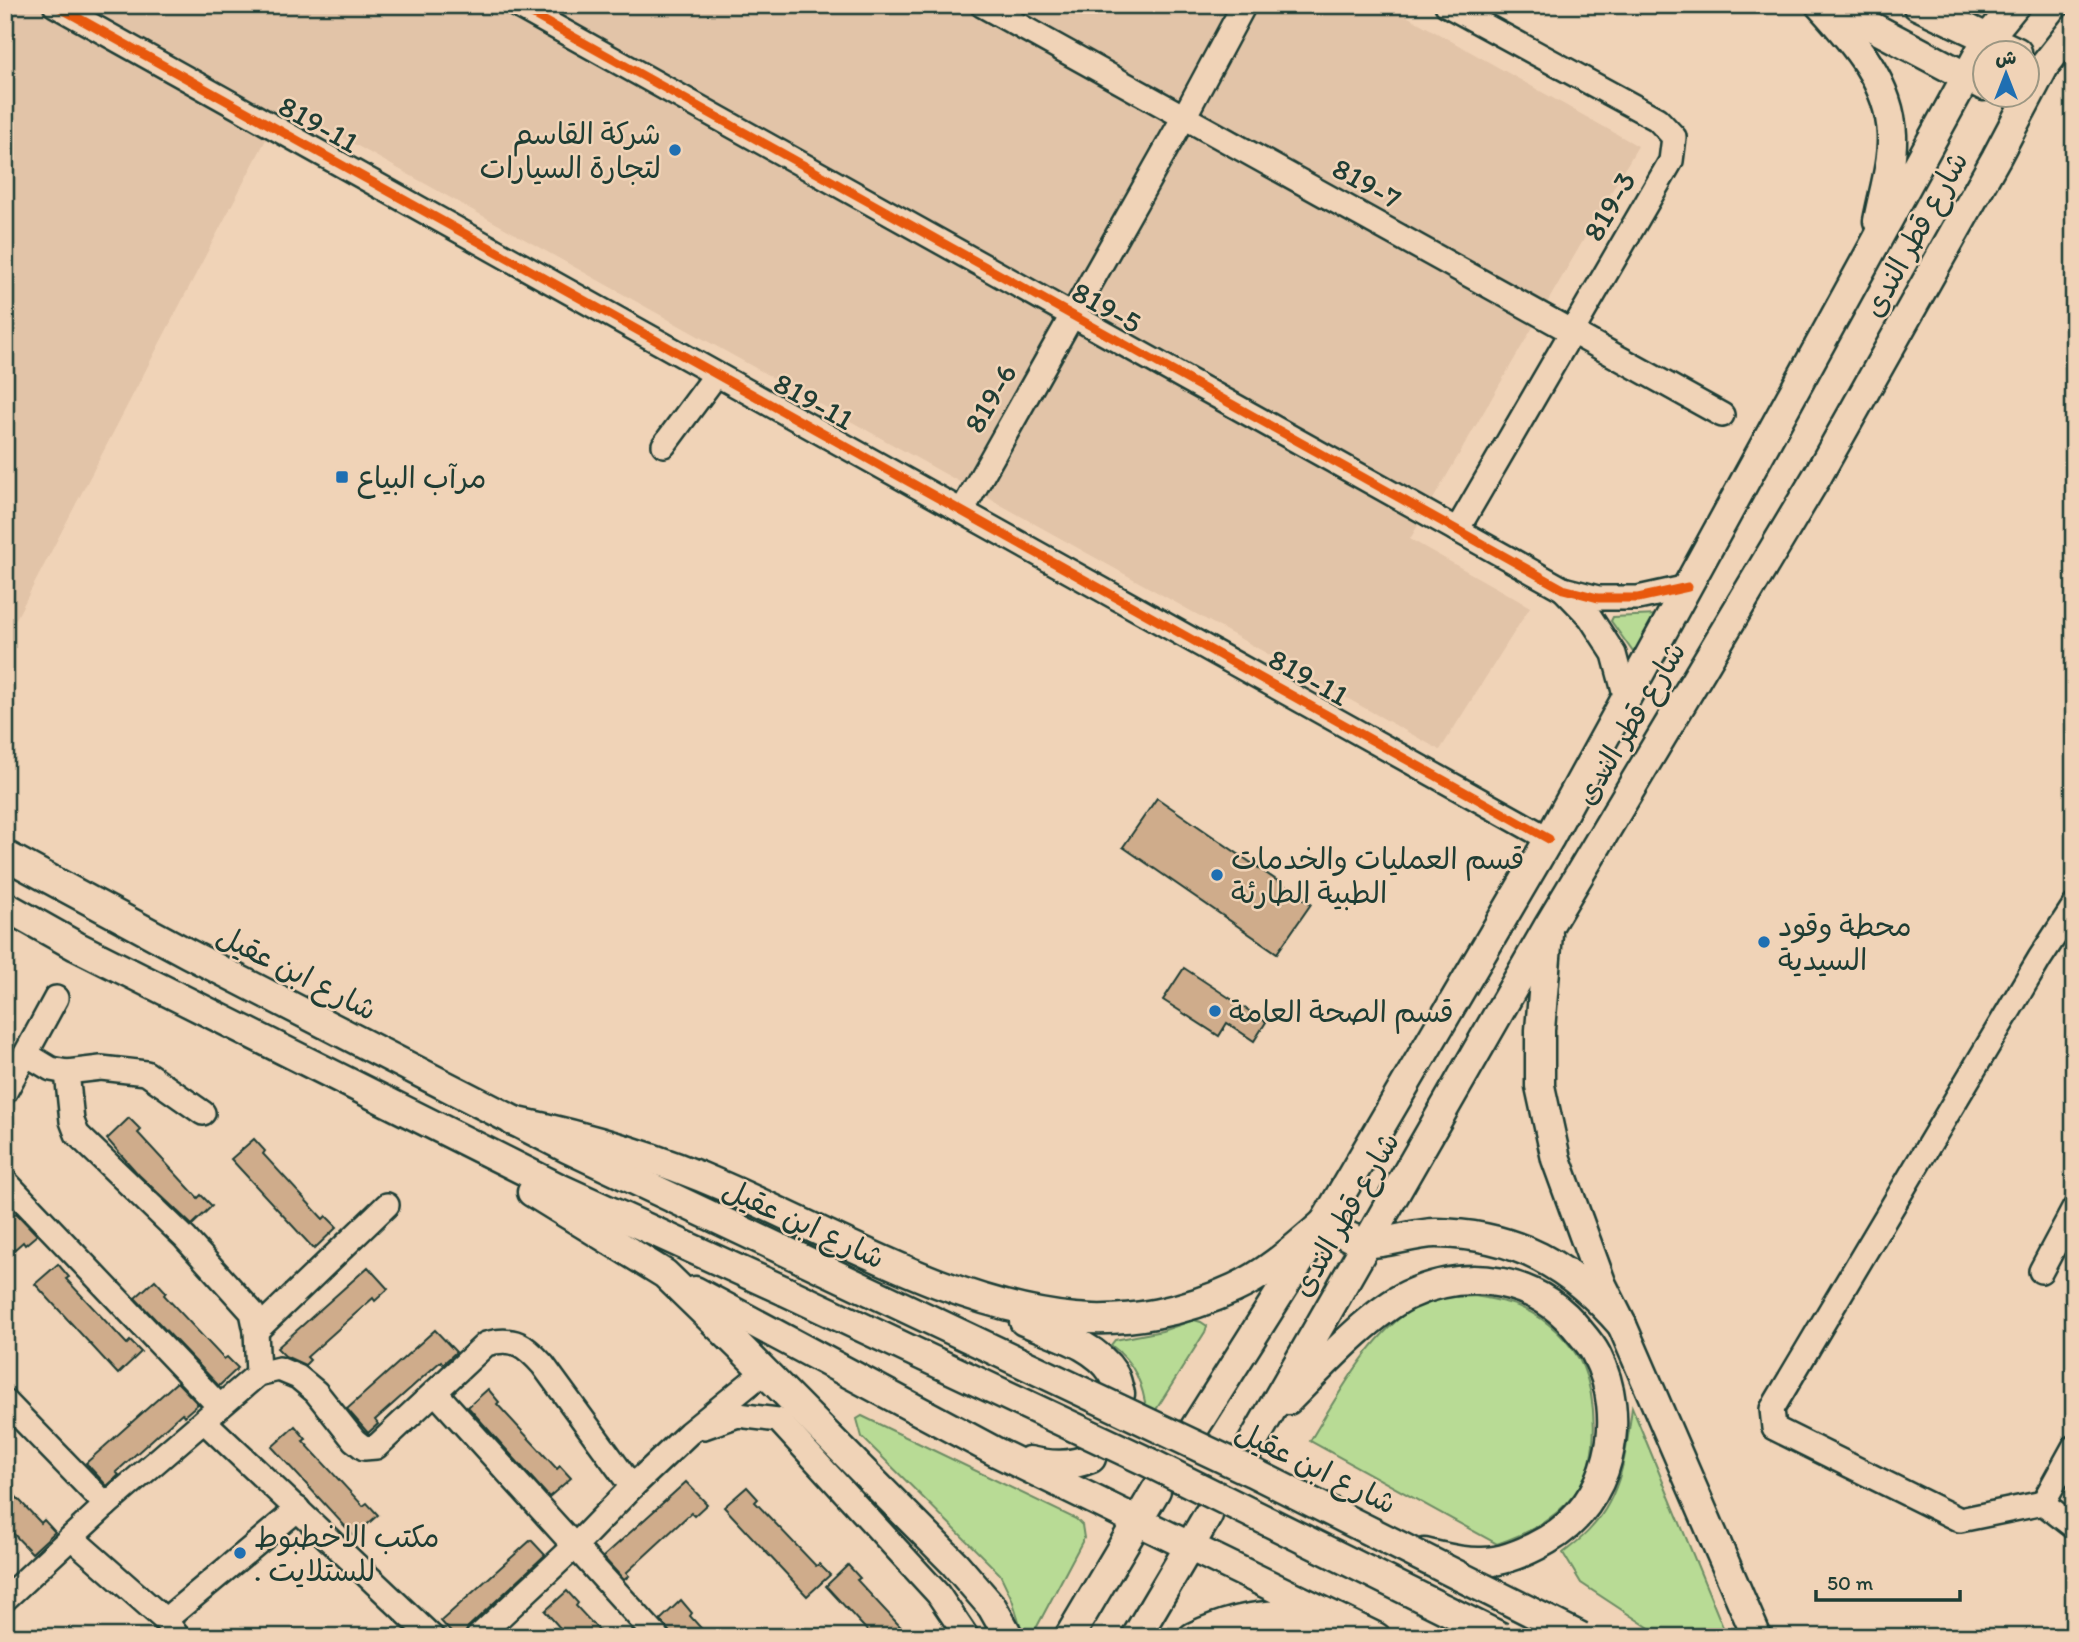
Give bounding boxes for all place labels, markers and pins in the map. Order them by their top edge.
place label: شركة القاسم لتجارة السيارات [479,115,661,186]
marker: شركة القاسم لتجارة السيارات [667,142,683,158]
place label: مرآب البياع [356,459,486,499]
marker: مرآب البياع [334,469,350,485]
place label: قسم العمليات والخدمات الطبية الطارئة [1231,840,1525,911]
marker: قسم العمليات والخدمات الطبية الطارئة [1209,867,1225,883]
place label: محطة وقود السيدية [1778,907,1912,978]
marker: محطة وقود السيدية [1756,934,1772,950]
place label: قسم الصحة العامة [1229,993,1454,1034]
marker: قسم الصحة العامة [1207,1003,1223,1019]
place label: مكتب الاخطبوط . للستلايت [254,1518,439,1589]
marker: مكتب الاخطبوط . للستلايت [232,1545,248,1561]

